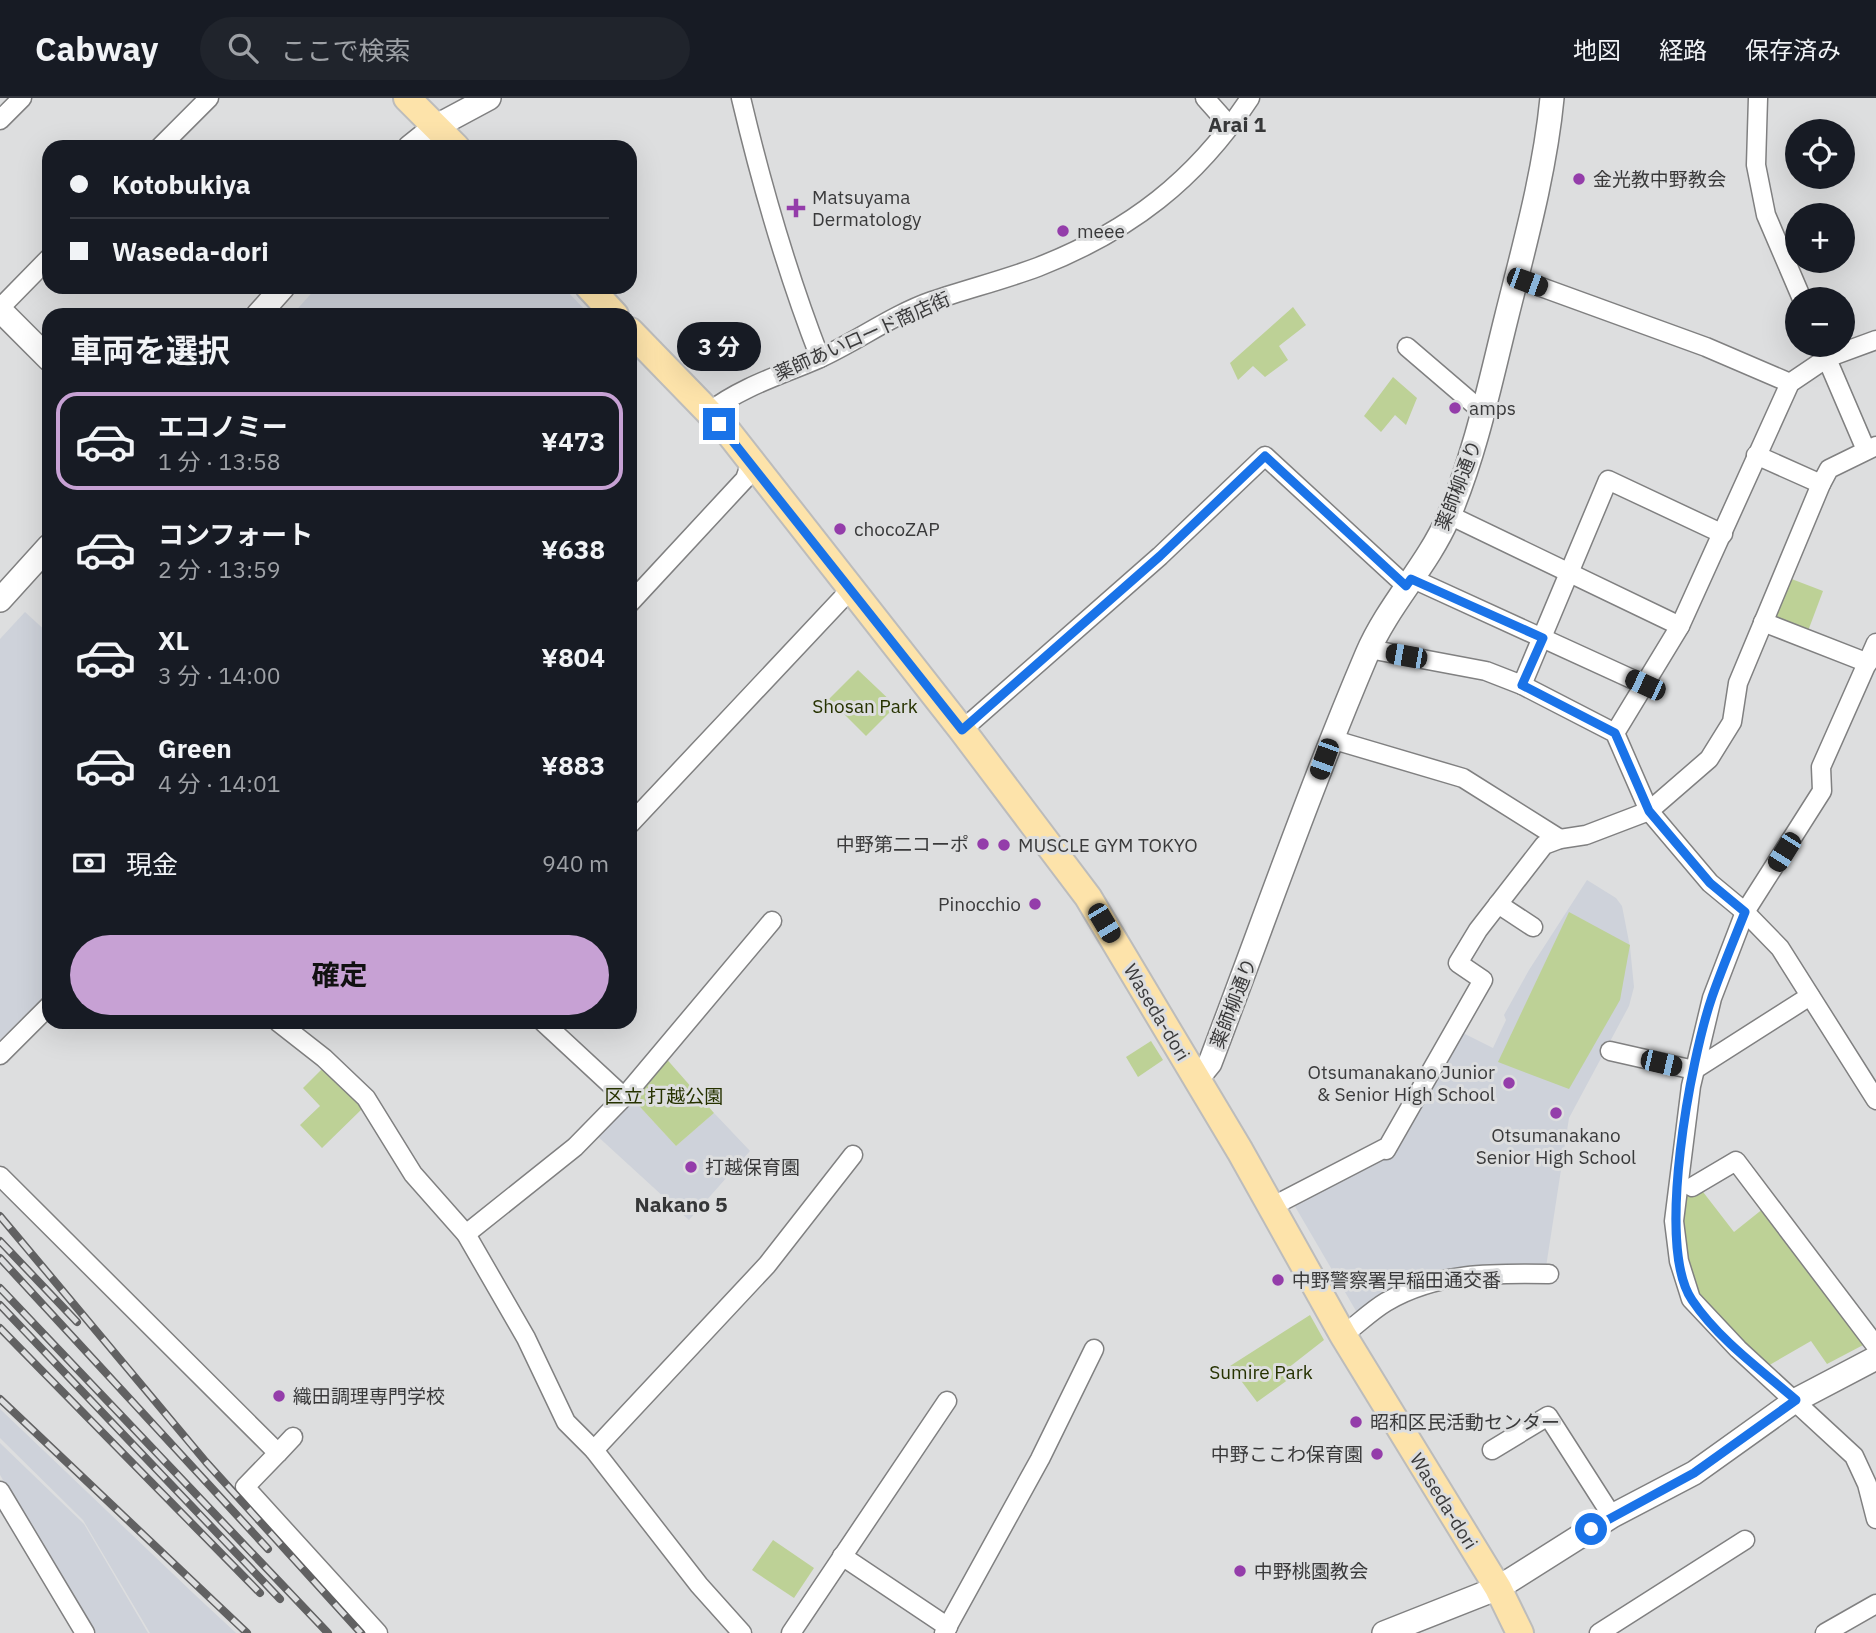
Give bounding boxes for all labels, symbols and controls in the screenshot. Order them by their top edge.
search box [200,17,690,80]
text: Cabway [35,27,158,70]
icon: search [224,29,262,67]
text: ここで検索 [280,33,410,67]
text: 地図 [1573,34,1621,66]
text: 経路 [1659,34,1707,66]
text: 保存済み [1745,34,1841,66]
district label: Arai 1 [1208,110,1266,138]
map controls [1785,119,1855,357]
button: locate [1785,119,1855,189]
text: Kotobukiya [112,167,251,201]
place label: 金光教中野教会 [1593,167,1726,191]
marker: 金光教中野教会 [1571,171,1587,187]
place label: Matsuyama Dermatology [812,185,922,231]
marker: Matsuyama Dermatology [786,198,806,218]
button: + [1785,203,1855,273]
place label: meee [1077,219,1125,243]
marker: meee [1055,223,1071,239]
text: Waseda-dori [112,234,269,268]
car [1504,265,1551,299]
street label: 薬師あいロード商店街 [770,286,954,386]
button: − [1785,287,1855,357]
callout: 3 分 [677,322,761,372]
text: 車両を選択 [70,329,230,371]
text: 3 分 [698,331,740,361]
place label: amps [1469,396,1516,420]
marker: amps [1447,400,1463,416]
route end [703,408,735,440]
text: エコノミー [158,409,288,443]
icon: car [74,410,137,473]
text: ¥473 [541,424,605,458]
street label: 薬師柳通り [1430,436,1486,534]
text: 1 分 · 13:58 [158,446,281,476]
text: コンフォート [158,517,313,551]
place label: chocoZAP [854,517,940,541]
icon: car [74,518,137,581]
marker: chocoZAP [832,521,848,537]
text: ¥638 [541,532,605,566]
text: 2 分 · 13:59 [158,554,281,584]
text: XL [158,623,189,657]
icon: car [74,626,137,689]
text: ¥804 [541,640,605,674]
car [1384,642,1429,670]
text: 3 分 · 14:00 [158,660,281,690]
car [1622,667,1669,703]
park label: Shosan Park [812,694,918,718]
text: Green [158,731,232,765]
icon: car [74,734,137,797]
car [1307,736,1342,782]
text: ¥883 [541,748,605,782]
text: 4 分 · 14:01 [158,768,281,798]
car [1764,829,1805,875]
place label: 中野第二コーポ [836,832,969,856]
place label: MUSCLE GYM TOKYO [1018,833,1198,857]
marker: 中野第二コーポ [975,836,991,852]
marker: MUSCLE GYM TOKYO [996,837,1012,853]
icon: cash [70,844,108,882]
text: 現金 [126,847,178,881]
text: 940 m [542,848,609,878]
place label: Pinocchio [938,892,1021,916]
marker: Pinocchio [1027,896,1043,912]
car [1085,900,1124,946]
button: 確定 [70,935,609,1015]
street label: 薬師柳通り [1205,954,1261,1052]
street label: Waseda-dori [1119,959,1195,1065]
car [1639,1048,1684,1078]
place label: Otsumanakano Junior & Senior High School [1308,1060,1495,1106]
marker: Otsumanakano Junior & Senior High School [1501,1075,1517,1091]
park label: 区立 打越公園 [605,1084,723,1108]
marker: Otsumanakano Senior High School [1548,1105,1564,1121]
place label: Otsumanakano Senior High School [1476,1123,1636,1169]
place label: 打越保育園 [705,1155,800,1179]
marker: 打越保育園 [683,1159,699,1175]
district label: Nakano 5 [634,1190,728,1218]
place label: 中野警察署早稲田通交番 [1292,1268,1501,1292]
marker: 中野警察署早稲田通交番 [1270,1272,1286,1288]
park label: Sumire Park [1209,1360,1313,1384]
place label: 織田調理専門学校 [293,1384,445,1408]
marker: 織田調理専門学校 [271,1388,287,1404]
place label: 昭和区民活動センター [1370,1410,1560,1434]
marker: 昭和区民活動センター [1348,1414,1364,1430]
place label: 中野ここわ保育園 [1211,1442,1363,1466]
marker: 中野ここわ保育園 [1369,1446,1385,1462]
street label: Waseda-dori [1405,1449,1483,1553]
route start [1575,1513,1607,1545]
place label: 中野桃園教会 [1254,1559,1368,1583]
marker: 中野桃園教会 [1232,1563,1248,1579]

